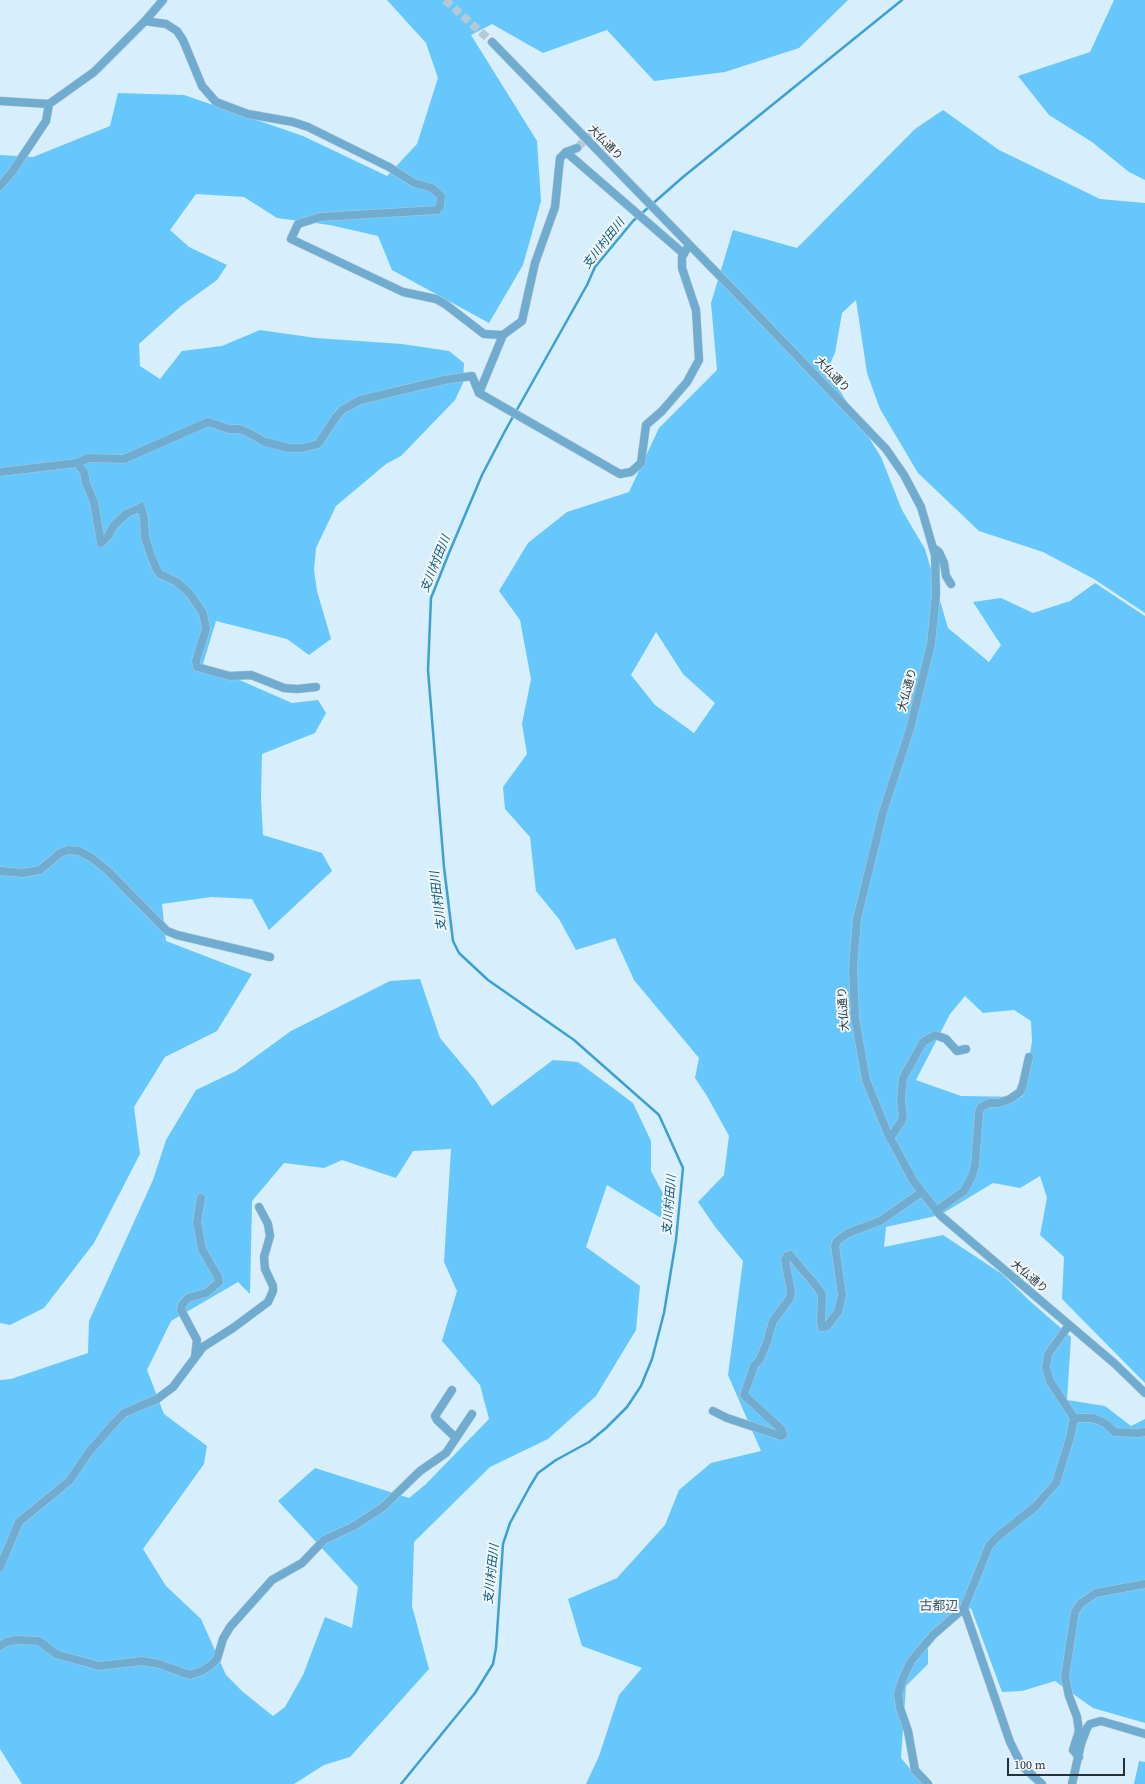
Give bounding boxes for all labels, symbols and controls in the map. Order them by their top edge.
street label: 大仏通り [585,123,625,163]
water label: 支川村田川 [580,216,628,272]
street label: 大仏通り [812,355,852,395]
water label: 支川村田川 [418,533,454,595]
street label: 大仏通り [896,667,920,713]
water label: 支川村田川 [428,870,450,932]
street label: 大仏通り [836,987,852,1031]
water label: 支川村田川 [660,1174,680,1236]
street label: 大仏通り [1008,1258,1050,1296]
water label: 支川村田川 [482,1543,502,1605]
district label: 古都辺 [920,1599,958,1615]
scale bar [1009,1750,1127,1776]
text: 100 m [1014,1757,1046,1773]

